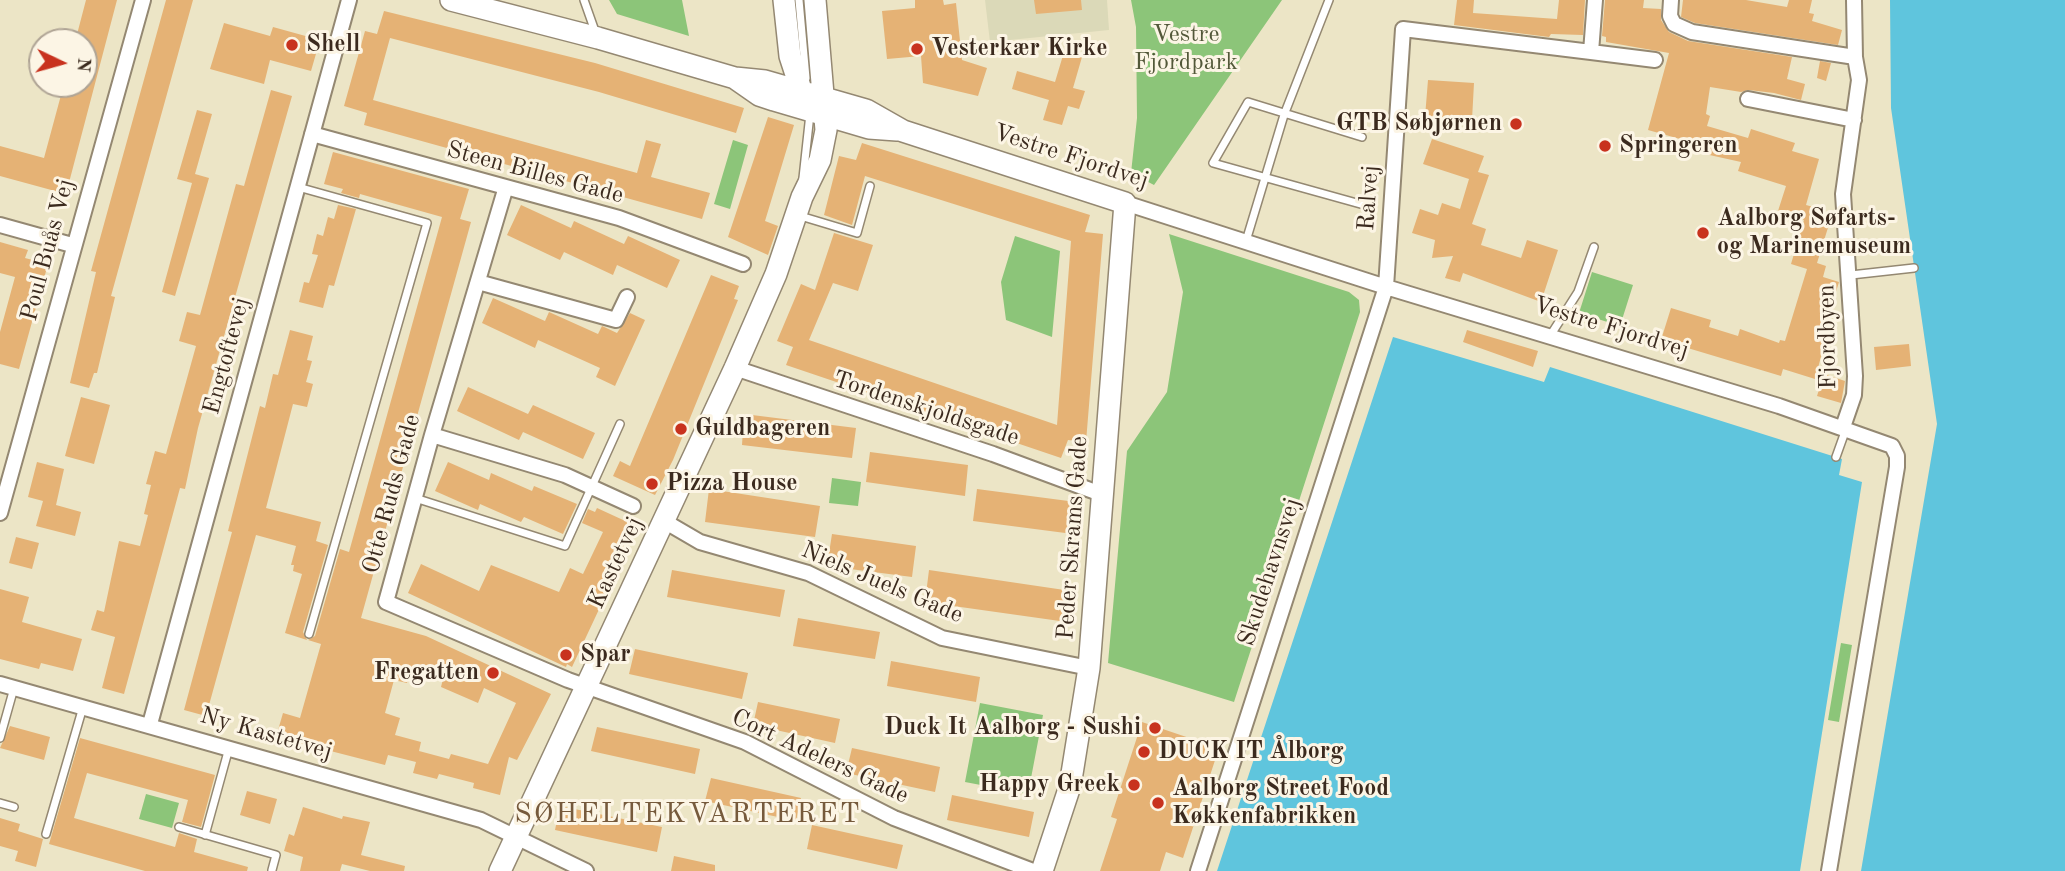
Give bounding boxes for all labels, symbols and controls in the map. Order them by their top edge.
park label: Vestre Fjordpark [1134,21,1238,77]
north arrow [28,28,98,98]
place label: Shell [306,31,360,59]
place label: Vesterkær Kirke [931,35,1107,63]
marker: Shell [284,37,300,53]
marker: Vesterkær Kirke [909,41,925,57]
text: N [72,57,93,73]
place label: GTB Søbjørnen [1336,110,1502,138]
marker: GTB Søbjørnen [1508,116,1524,132]
street label: Vestre Fjordvej [990,118,1152,196]
place label: Springeren [1619,132,1738,160]
street label: Steen Billes Gade [443,136,627,210]
marker: Springeren [1597,138,1613,154]
street label: Ralvej [1352,164,1386,232]
street label: Poul Buås Vej [15,176,81,324]
place label: Aalborg Søfarts- og Marinemuseum [1717,205,1911,261]
marker: Aalborg Søfarts- og Marinemuseum [1695,225,1711,241]
street label: Fjordbyen [1813,284,1843,390]
street label: Vestre Fjordvej [1530,291,1692,365]
street label: Engtoftevej [198,294,256,418]
street label: Tordenskjoldsgade [829,365,1023,453]
street label: Otte Ruds Gade [357,411,427,577]
place label: Guldbageren [695,415,830,443]
marker: Guldbageren [673,421,689,437]
street label: Peder Skrams Gade [1052,435,1094,641]
place label: Pizza House [666,470,798,498]
marker: Pizza House [644,476,660,492]
street label: Skudehavnsvej [1232,494,1308,650]
street label: Kastetvej [582,512,650,614]
street label: Niels Juels Gade [797,536,967,630]
place label: Spar [580,641,631,669]
marker: Spar [558,647,574,663]
place label: Fregatten [374,659,479,687]
marker: Fregatten [485,665,501,681]
street label: Ny Kastetvej [196,701,336,767]
street label: Cort Adelers Gade [727,703,913,811]
place label: Duck It Aalborg - Sushi [884,714,1141,742]
marker: Duck It Aalborg - Sushi [1147,720,1163,736]
place label: DUCK IT Ålborg [1158,738,1344,766]
marker: DUCK IT Ålborg [1136,744,1152,760]
place label: Happy Greek [979,771,1120,799]
place label: Aalborg Street Food Køkkenfabrikken [1172,775,1389,831]
marker: Happy Greek [1126,777,1142,793]
marker: Aalborg Street Food Køkkenfabrikken [1150,795,1166,811]
district label: SØHELTEKVARTERET [516,798,860,832]

